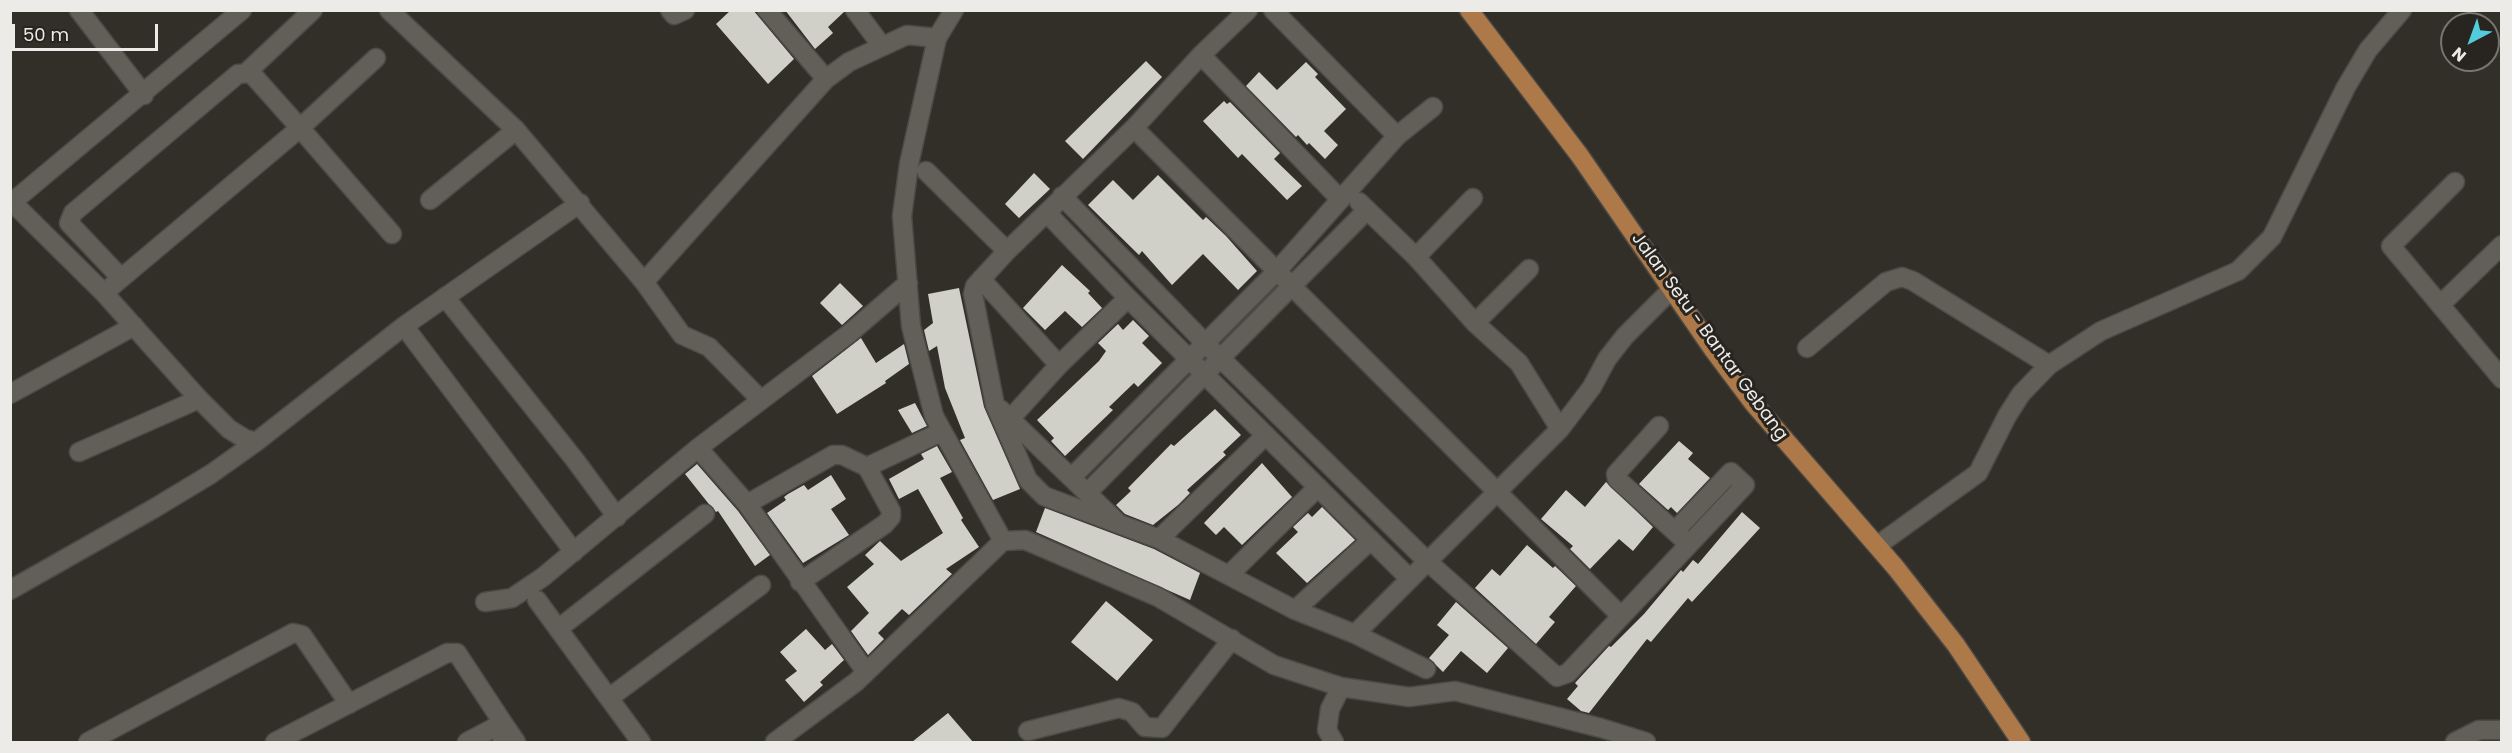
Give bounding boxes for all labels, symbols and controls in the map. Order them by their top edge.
scale bar [15,12,160,50]
north arrow [2440,12,2500,72]
text: 50 m [23,22,69,47]
text: N [2447,42,2471,67]
street label: Jalan Setu - Bantar Gebang [1626,229,1792,445]

